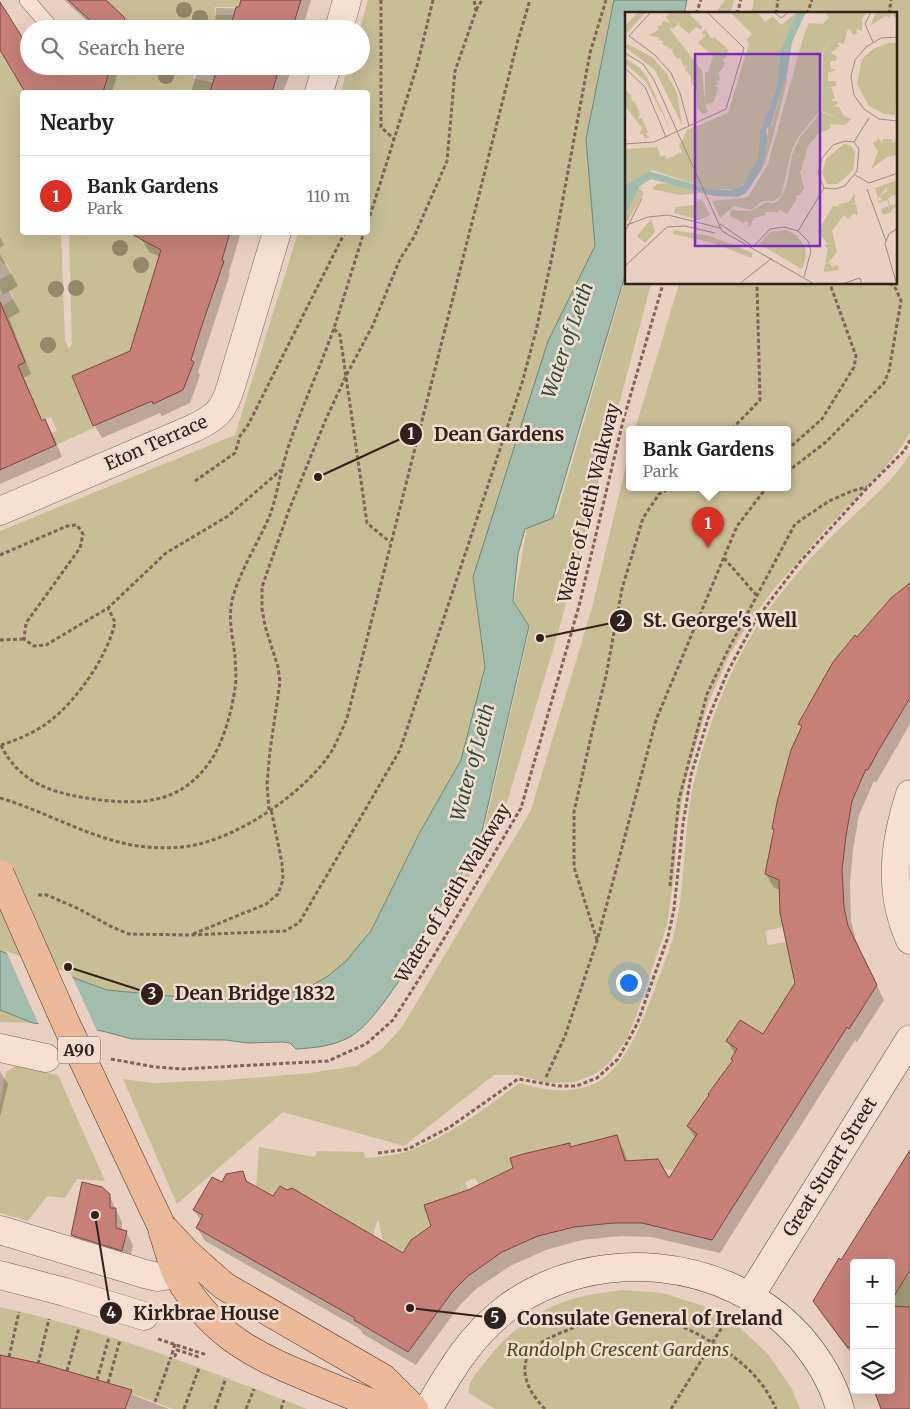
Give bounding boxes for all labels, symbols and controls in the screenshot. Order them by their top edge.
inset map [625,12,898,285]
search box [20,20,370,75]
icon: search [38,34,66,62]
text: Search here [78,36,185,60]
text: Nearby [40,109,114,136]
text: Bank Gardens [87,174,219,198]
text: 1 [52,186,60,206]
text: 110 m [307,186,350,206]
text: Park [87,198,123,218]
water label: Water of Leith [536,279,598,401]
street label: Water of Leith Walkway [552,400,625,606]
street label: Eton Terrace [101,410,211,475]
callout: Dean Gardens [399,417,574,451]
text: Dean Gardens [434,422,564,446]
text: 1 [408,424,415,443]
popup [626,426,791,491]
text: Bank Gardens [643,437,774,461]
text: Park [643,461,678,481]
pin: 1 [692,507,724,548]
callout: St. George's Well [608,604,808,638]
text: St. George's Well [643,608,797,632]
text: 2 [617,611,626,630]
water label: Water of Leith [445,701,499,823]
street label: Water of Leith Walkway [389,799,515,987]
your location [616,970,642,996]
callout: Dean Bridge 1832 [140,977,345,1011]
text: Dean Bridge 1832 [175,981,335,1005]
text: 3 [148,984,156,1003]
road number: A90 [58,1036,100,1064]
street label: Great Stuart Street [777,1093,882,1241]
map controls [850,1259,895,1394]
button: + [850,1259,895,1304]
callout: Kirkbrae House [98,1296,289,1330]
text: Kirkbrae House [133,1301,279,1325]
callout: Consulate General of Ireland [482,1301,792,1335]
text: 4 [106,1303,116,1322]
button: − [850,1304,895,1349]
text: Consulate General of Ireland [517,1306,783,1330]
text: 5 [491,1308,499,1327]
park label: Randolph Crescent Gardens [507,1338,729,1361]
button: layers [850,1349,895,1394]

